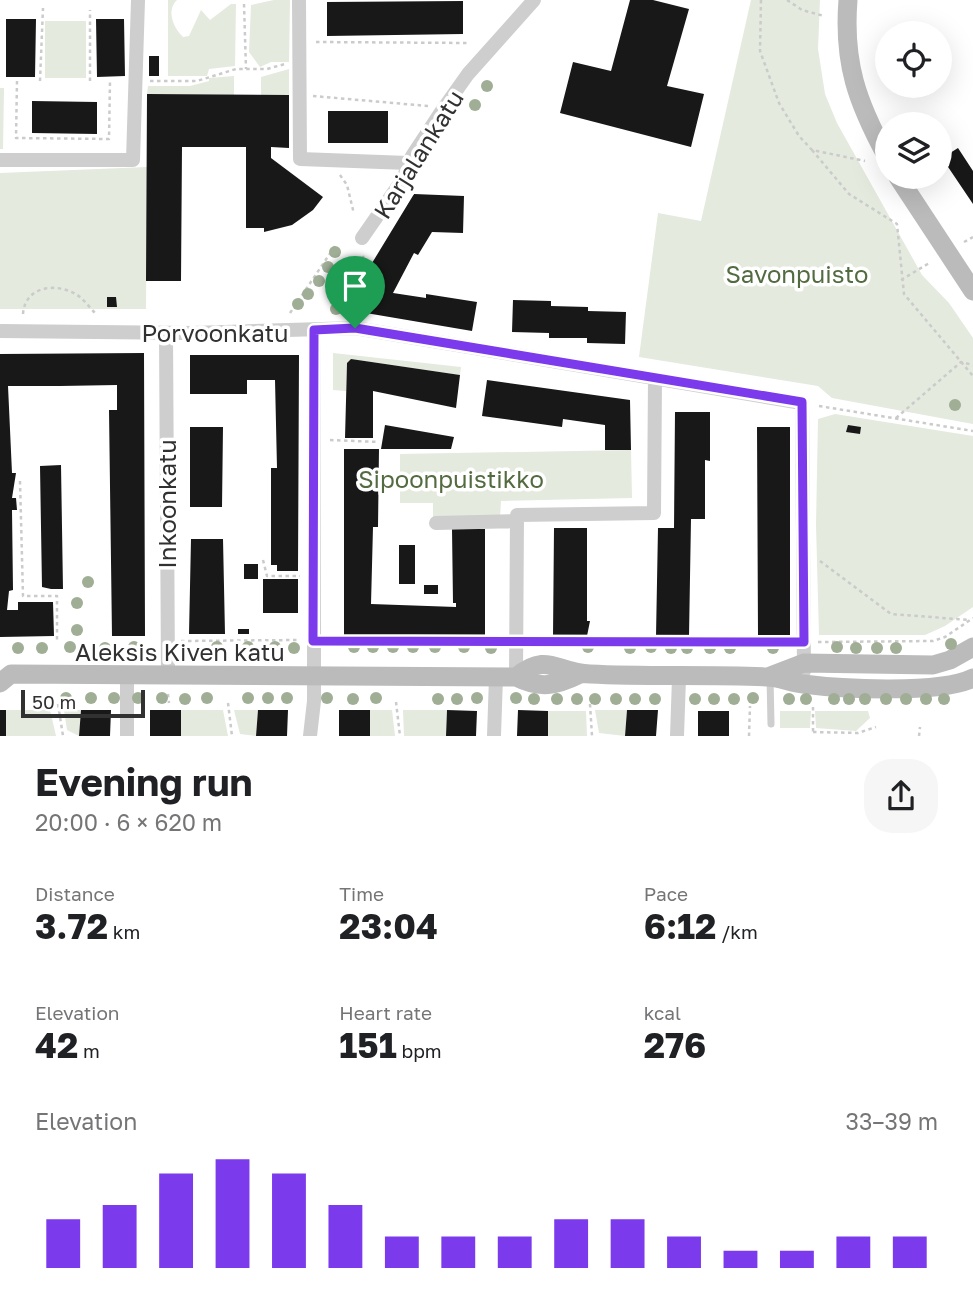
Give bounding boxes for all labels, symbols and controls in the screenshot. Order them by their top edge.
map controls [875,21,952,189]
button: locate [875,21,952,98]
street label: Karjalankatu [367,84,469,224]
button: layers [875,112,952,189]
pin [325,256,385,328]
park label: Savonpuisto [726,259,869,288]
icon: arrive [336,267,374,305]
street label: Porvoonkatu [141,318,289,347]
street label: Inkoonkatu [152,439,181,569]
park label: Sipoonpuistikko [358,464,544,493]
street label: Aleksis Kiven katu [75,637,285,666]
scale bar [21,687,145,719]
text: 50 m [32,690,76,713]
text: Evening run [35,759,253,804]
button: share [864,759,938,833]
text: 20:00 · 6 × 620 m [35,808,222,836]
text: Distance [35,882,115,905]
text: Time [339,882,384,905]
text: Pace [644,882,688,905]
text: 3.72 [35,905,108,947]
text: 23:04 [339,905,438,947]
text: 6:12 [644,905,716,947]
text: km [108,920,140,943]
text: /km [716,920,758,943]
text: Elevation [35,1001,120,1024]
text: Heart rate [339,1001,432,1024]
text: kcal [644,1001,681,1024]
text: 42 [35,1024,78,1066]
text: 151 [339,1024,397,1066]
text: 276 [644,1024,706,1066]
text: m [78,1039,100,1062]
text: bpm [397,1039,442,1062]
text: Elevation [35,1107,137,1135]
text: 33–39 m [845,1107,938,1135]

